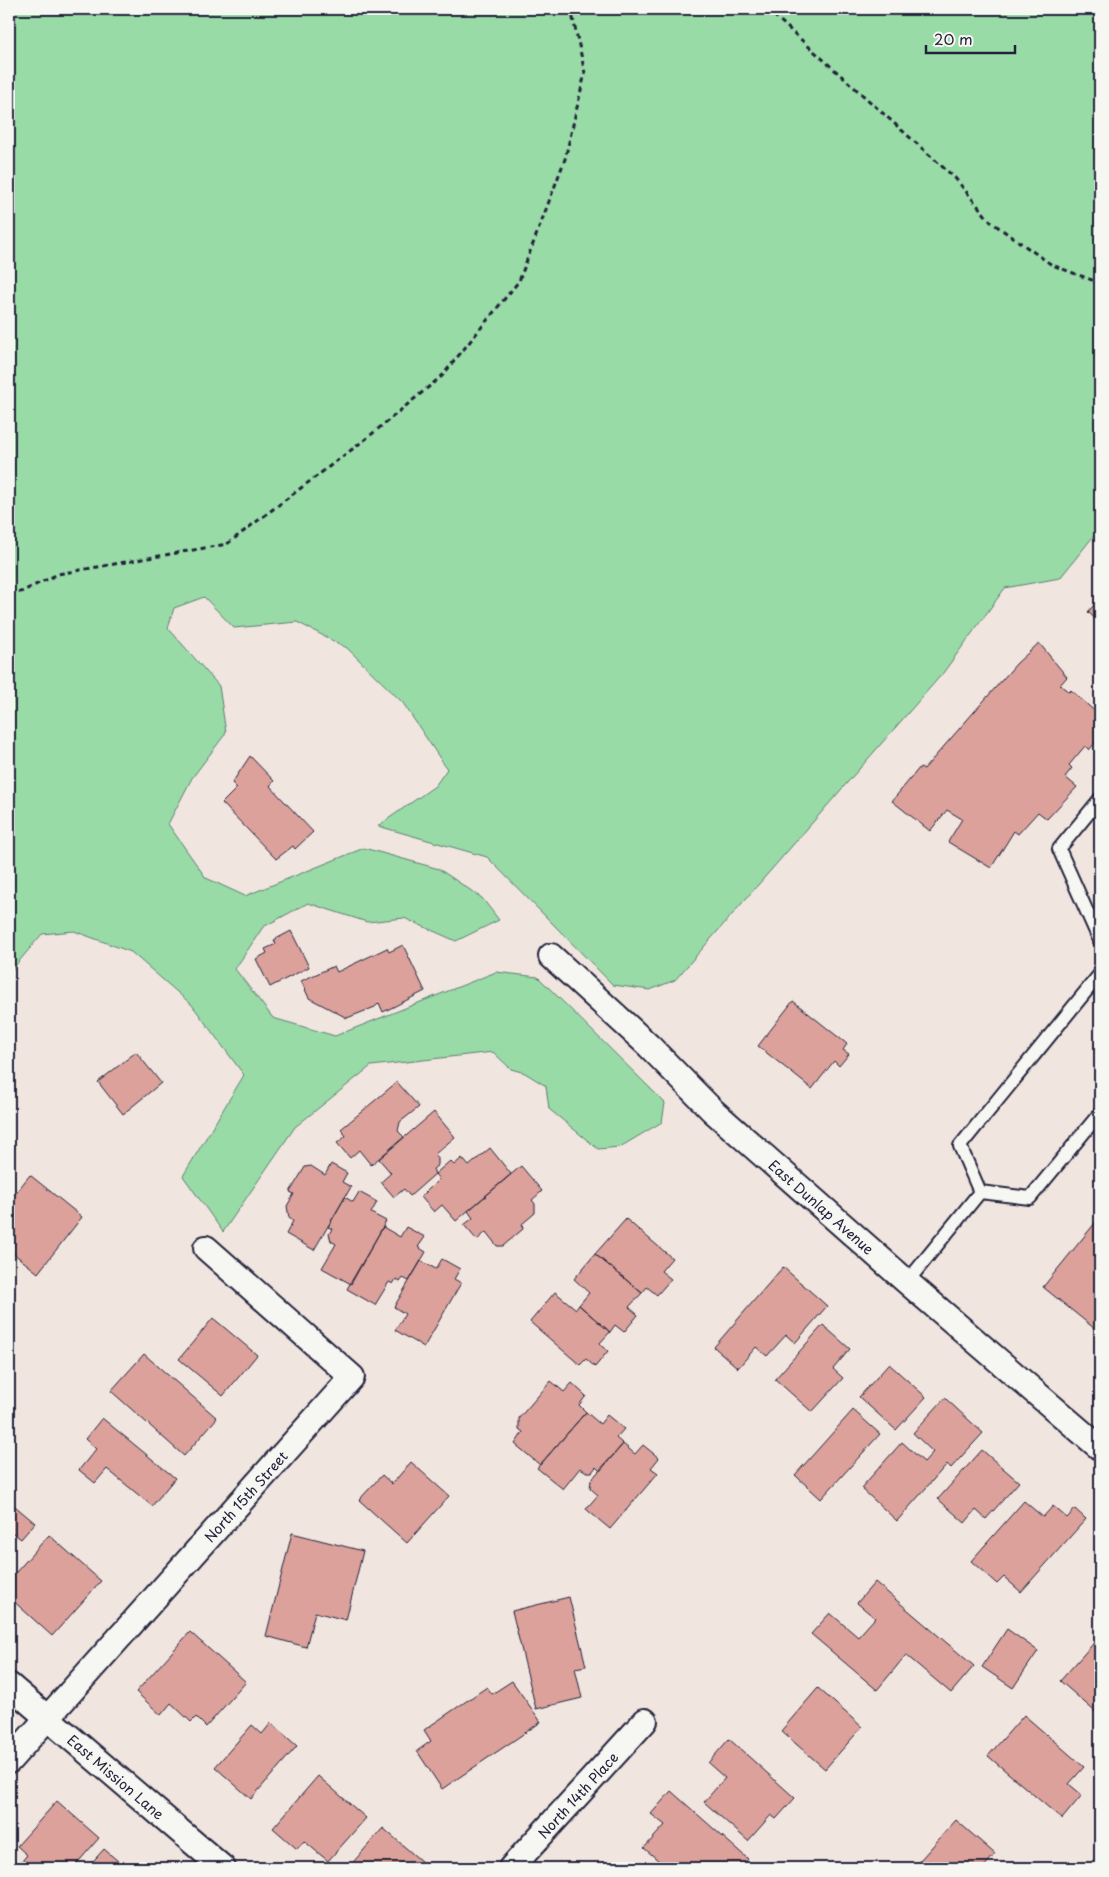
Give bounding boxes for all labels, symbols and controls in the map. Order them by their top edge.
scale bar [926,22,1015,54]
text: 20 m [934,27,973,50]
street label: East Dunlap Avenue [764,1154,879,1259]
street label: North 15th Street [199,1446,292,1547]
street label: East Mission Lane [63,1729,169,1824]
street label: North 14th Place [533,1747,623,1843]

